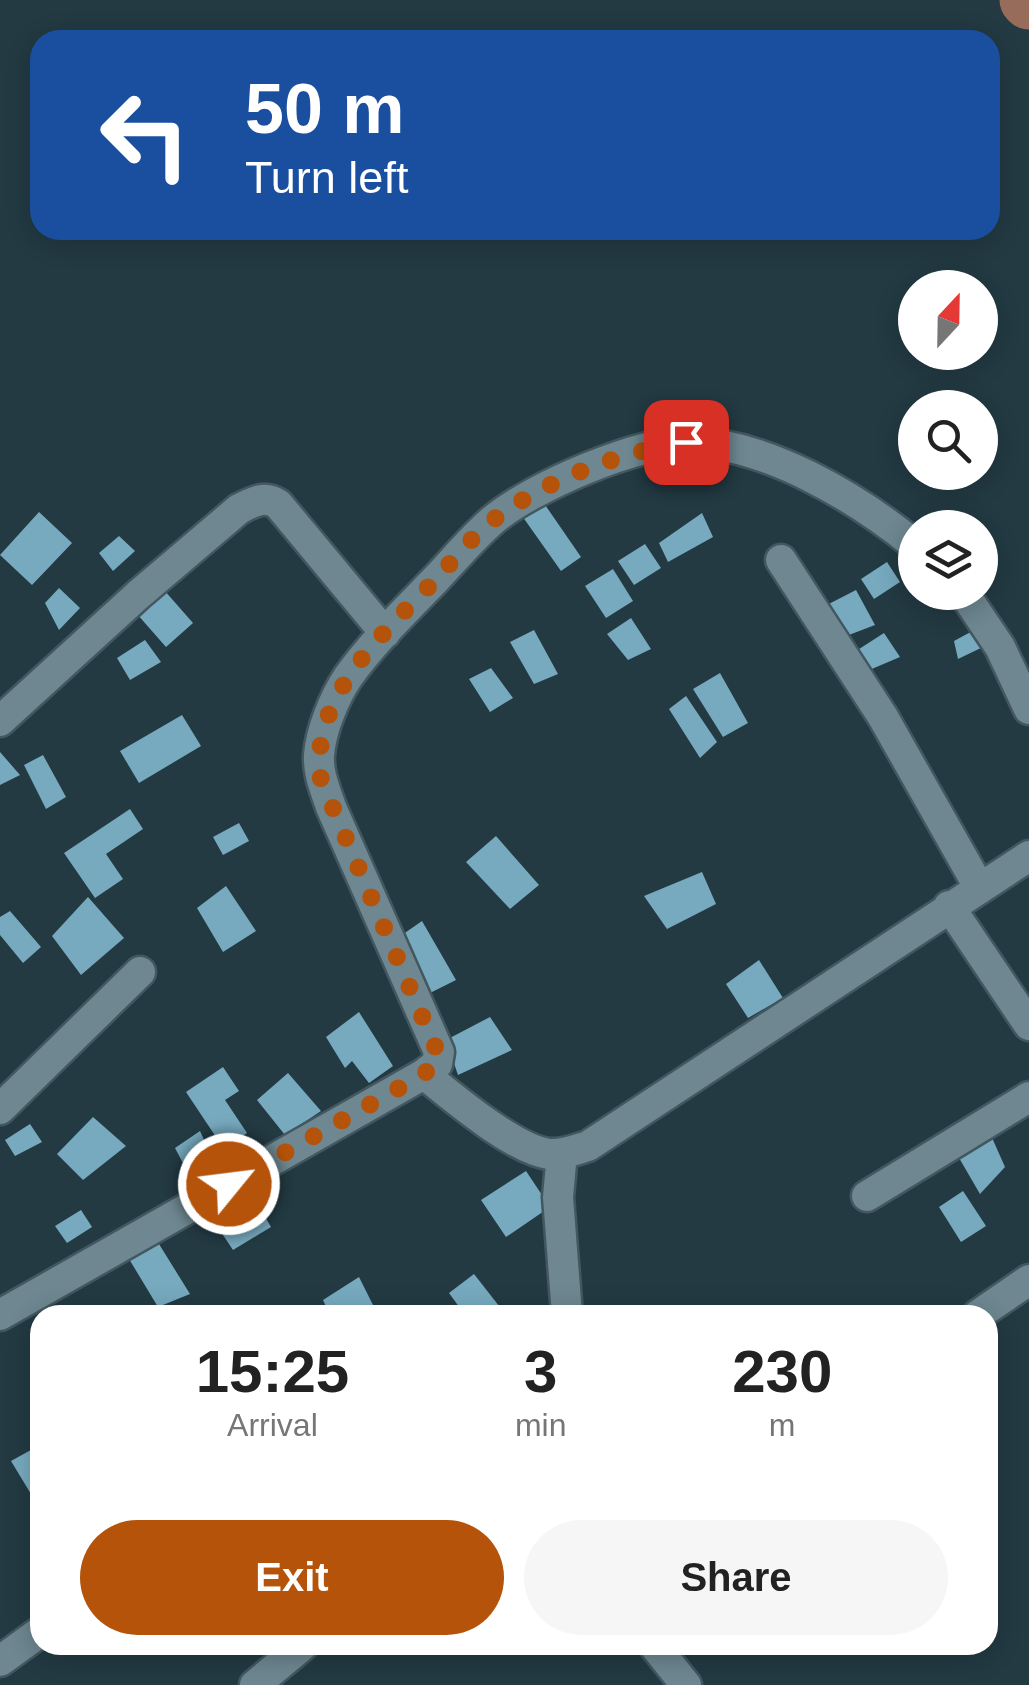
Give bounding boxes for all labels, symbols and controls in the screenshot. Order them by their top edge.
icon: left [80,70,210,200]
text: 50 m [245,70,405,148]
text: Turn left [245,152,408,203]
north arrow [898,270,998,370]
map controls [898,270,998,610]
button: search [898,390,998,490]
pin [644,400,729,485]
icon: arrive [659,415,714,470]
button: layers [898,510,998,610]
position arrow [177,1132,281,1236]
text: 15:25 [196,1338,349,1405]
text: 3 [524,1338,557,1405]
text: 230 [732,1338,832,1405]
text: Arrival [227,1407,318,1443]
text: min [515,1407,566,1443]
text: m [769,1407,796,1443]
button: Exit [80,1520,504,1635]
button: Share [524,1520,948,1635]

